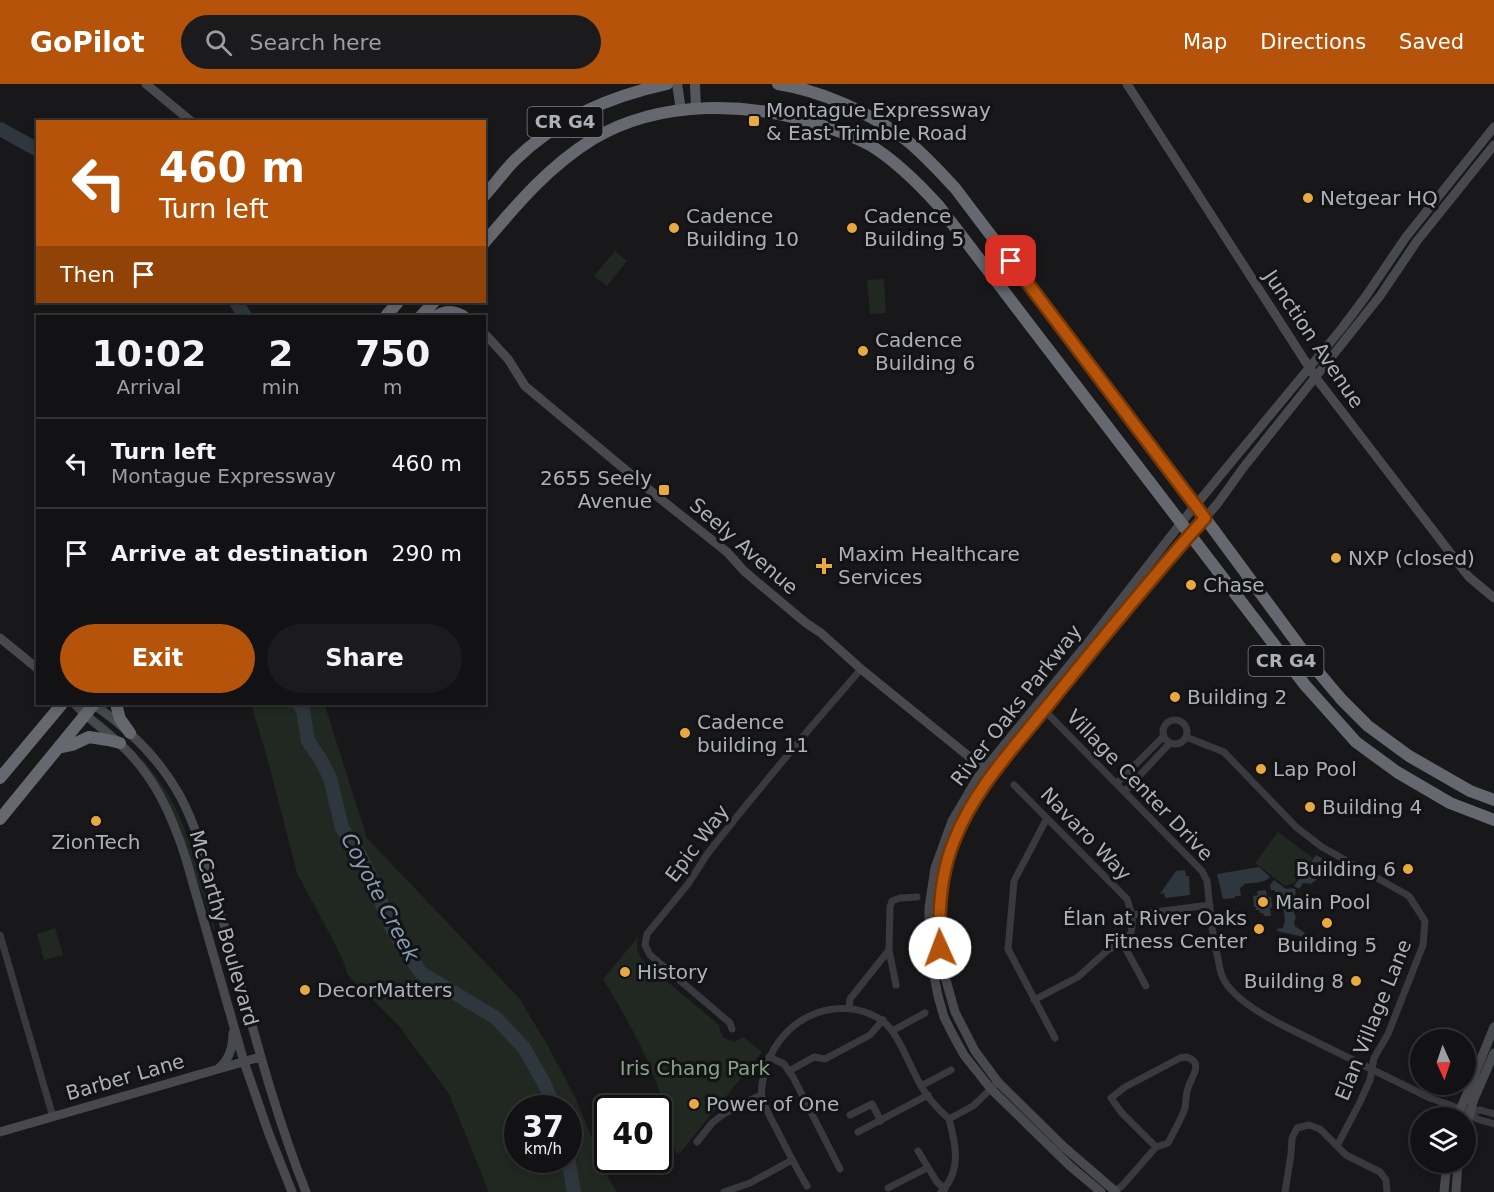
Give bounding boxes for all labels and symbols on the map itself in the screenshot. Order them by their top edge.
place label: Montague Expressway & East Trimble Road [766,98,991,145]
road number: CR G4 [528,107,602,137]
marker: Montague Expressway & East Trimble Road [747,114,761,128]
place label: Netgear HQ [1320,186,1438,210]
marker: Netgear HQ [1301,191,1315,205]
place label: Cadence Building 10 [686,204,799,251]
place label: Cadence Building 5 [864,204,964,251]
marker: Cadence Building 10 [667,221,681,235]
marker: Cadence Building 5 [845,221,859,235]
pin [985,235,1036,286]
street label: Junction Avenue [1258,264,1369,413]
place label: Cadence Building 6 [875,328,975,375]
marker: Cadence Building 6 [856,344,870,358]
place label: 2655 Seely Avenue [540,466,652,513]
marker: 2655 Seely Avenue [657,483,671,497]
street label: Seely Avenue [685,493,803,599]
place label: Maxim Healthcare Services [838,542,1020,589]
place label: NXP (closed) [1348,546,1475,570]
marker: NXP (closed) [1329,551,1343,565]
marker: Maxim Healthcare Services [815,557,833,575]
place label: Chase [1203,573,1265,597]
marker: Chase [1184,578,1198,592]
street label: River Oaks Parkway [946,619,1087,790]
road number: CR G4 [1248,646,1324,676]
place label: Building 2 [1187,685,1287,709]
marker: Building 2 [1168,690,1182,704]
street label: Village Center Drive [1062,705,1218,865]
place label: Cadence building 11 [697,710,809,757]
marker: Cadence building 11 [678,726,692,740]
place label: Lap Pool [1273,757,1357,781]
marker: Lap Pool [1254,762,1268,776]
street label: Navaro Way [1036,782,1137,886]
place label: Building 4 [1322,795,1422,819]
street label: Epic Way [660,799,734,886]
marker: Building 4 [1303,800,1317,814]
marker: ZionTech [89,814,103,828]
street label: McCarthy Boulevard [185,827,263,1029]
water label: Coyote Creek [336,829,424,966]
place label: ZionTech [52,830,140,854]
place label: Building 6 [1296,857,1396,881]
marker: Building 6 [1401,862,1415,876]
place label: Main Pool [1275,890,1370,914]
marker: Main Pool [1256,895,1270,909]
place label: Élan at River Oaks Fitness Center [1063,906,1248,953]
position arrow [908,916,972,980]
marker: Building 5 [1320,916,1334,930]
marker: Élan at River Oaks Fitness Center [1252,922,1266,936]
place label: Building 5 [1277,933,1377,957]
street label: Elan Village Lane [1330,936,1416,1104]
place label: History [637,960,708,984]
marker: History [618,965,632,979]
place label: Building 8 [1244,969,1344,993]
marker: Building 8 [1349,974,1363,988]
place label: DecorMatters [317,978,452,1002]
marker: DecorMatters [298,983,312,997]
north arrow [1410,1029,1476,1095]
street label: Barber Lane [63,1049,187,1105]
park label: Iris Chang Park [620,1056,771,1080]
place label: Power of One [706,1092,839,1116]
speed limit sign: 40 [594,1095,672,1173]
marker: Power of One [687,1097,701,1111]

